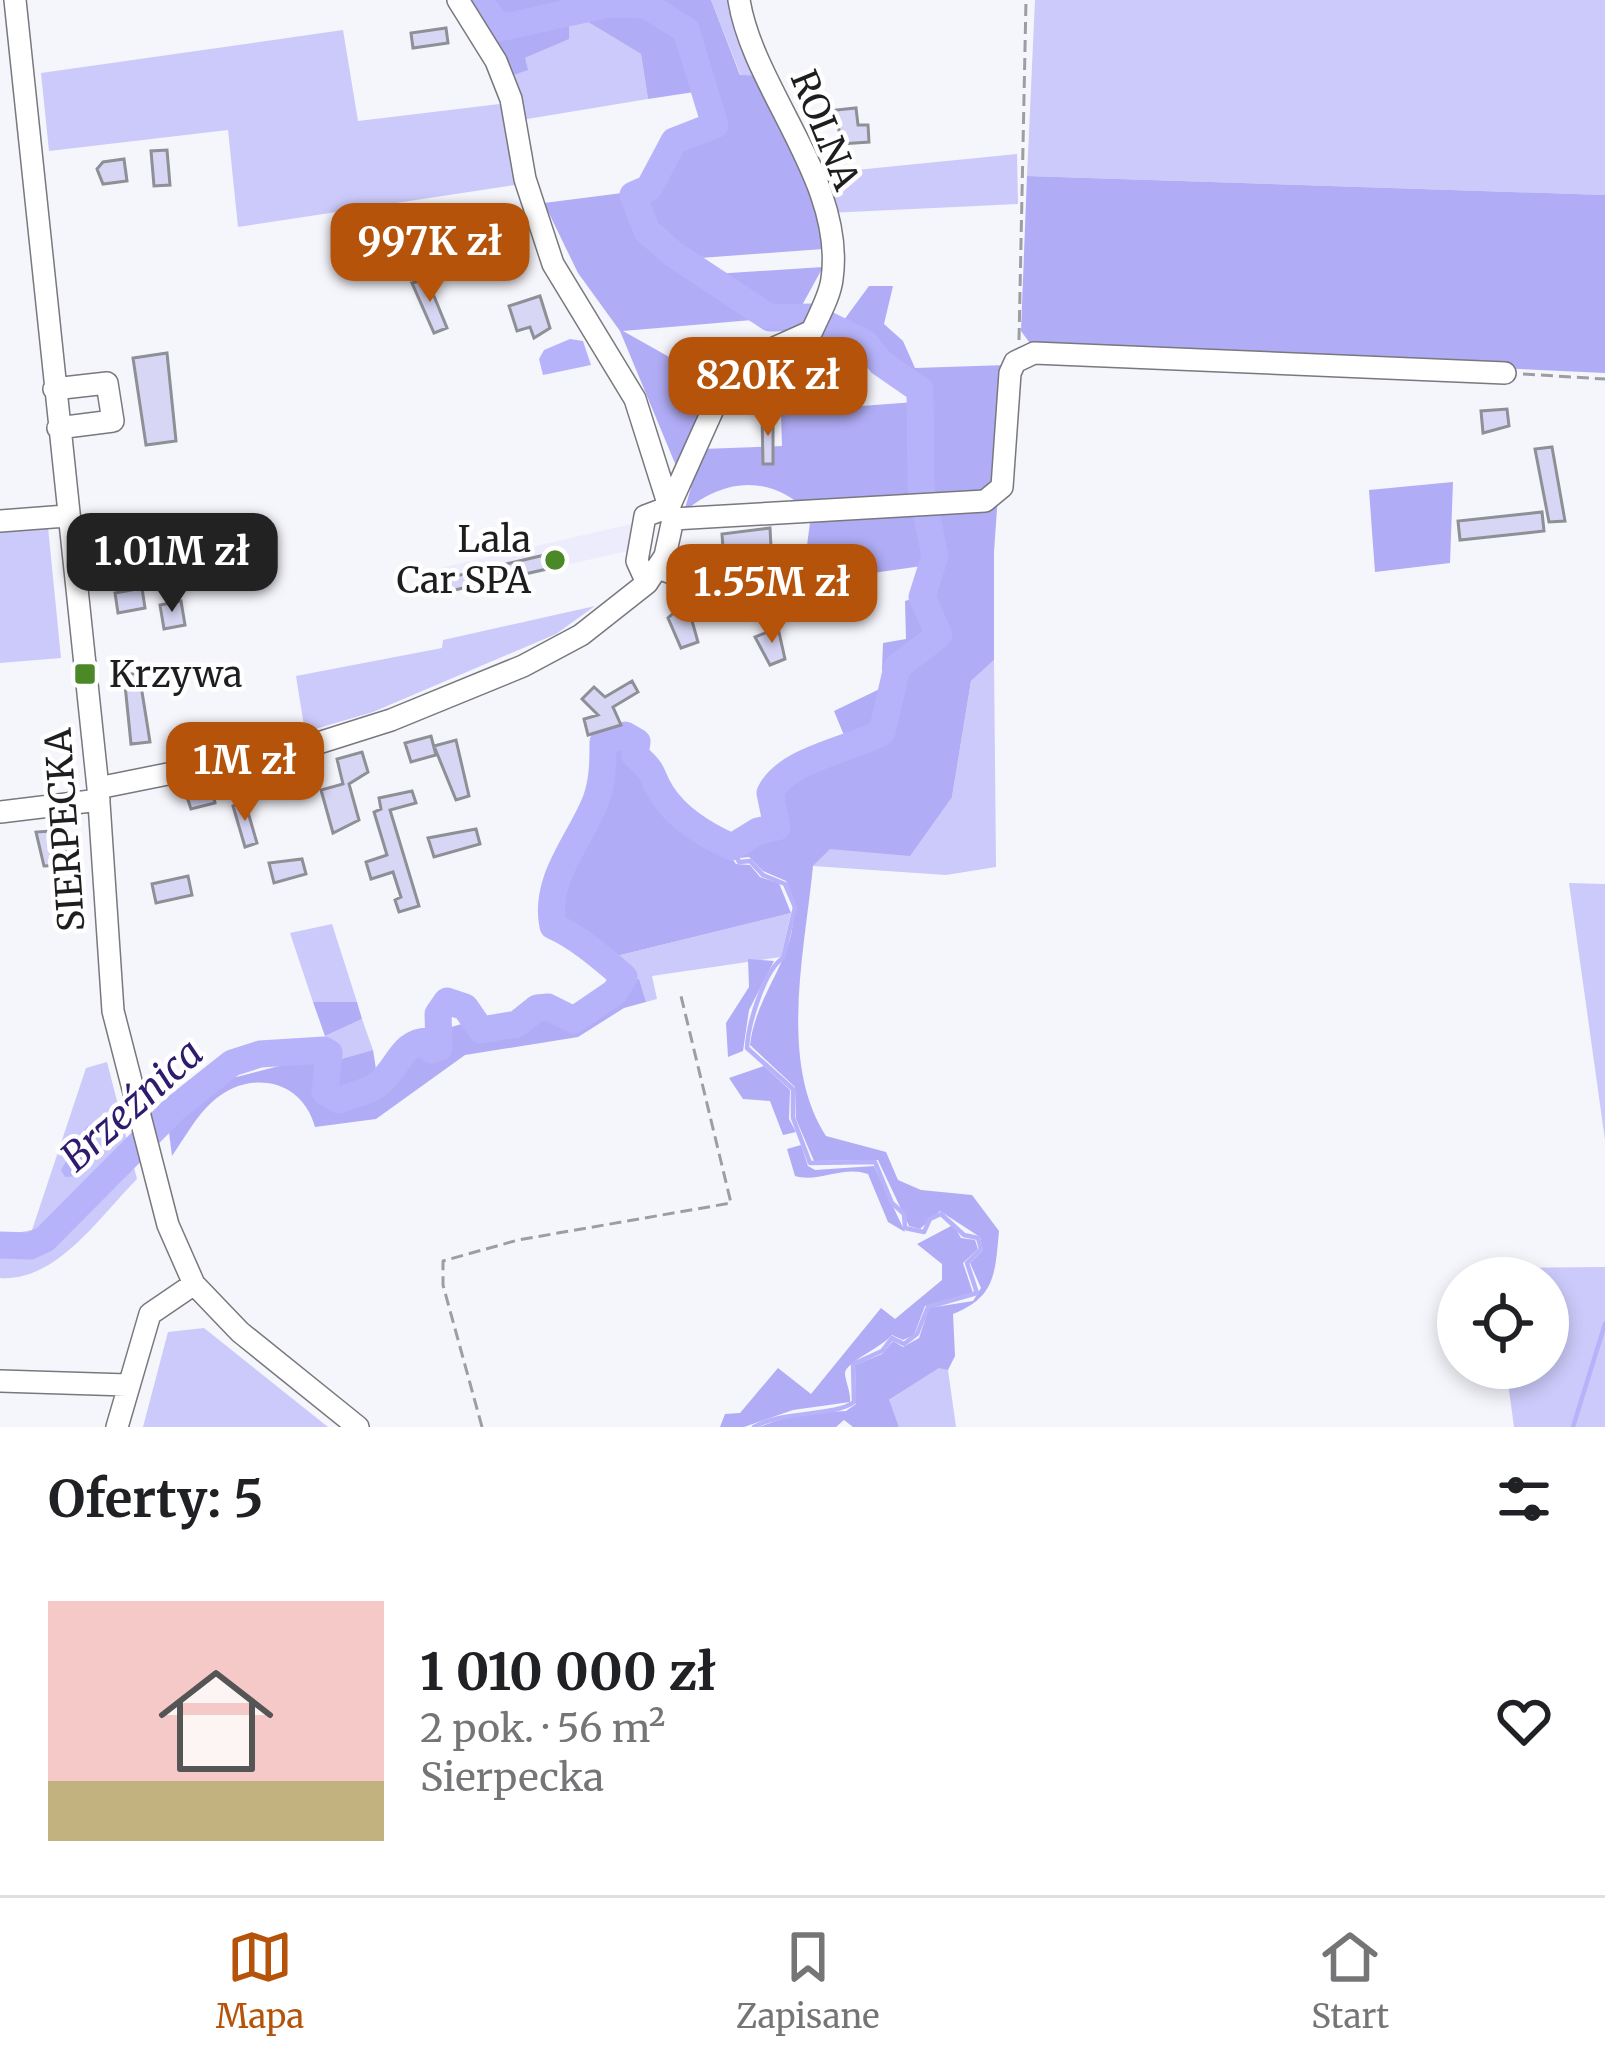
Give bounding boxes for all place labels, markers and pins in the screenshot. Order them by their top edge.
pin: 997K zł [319,203,541,305]
pin: 820K zł [657,337,879,439]
pin: 1.01M zł [48,513,296,615]
place label: Lala Car SPA [397,517,532,603]
pin: 1.55M zł [648,544,896,646]
marker: Lala Car SPA [542,547,568,573]
place label: Krzywa [109,652,242,697]
marker: Krzywa [72,661,98,687]
pin: 1M zł [161,722,329,824]

